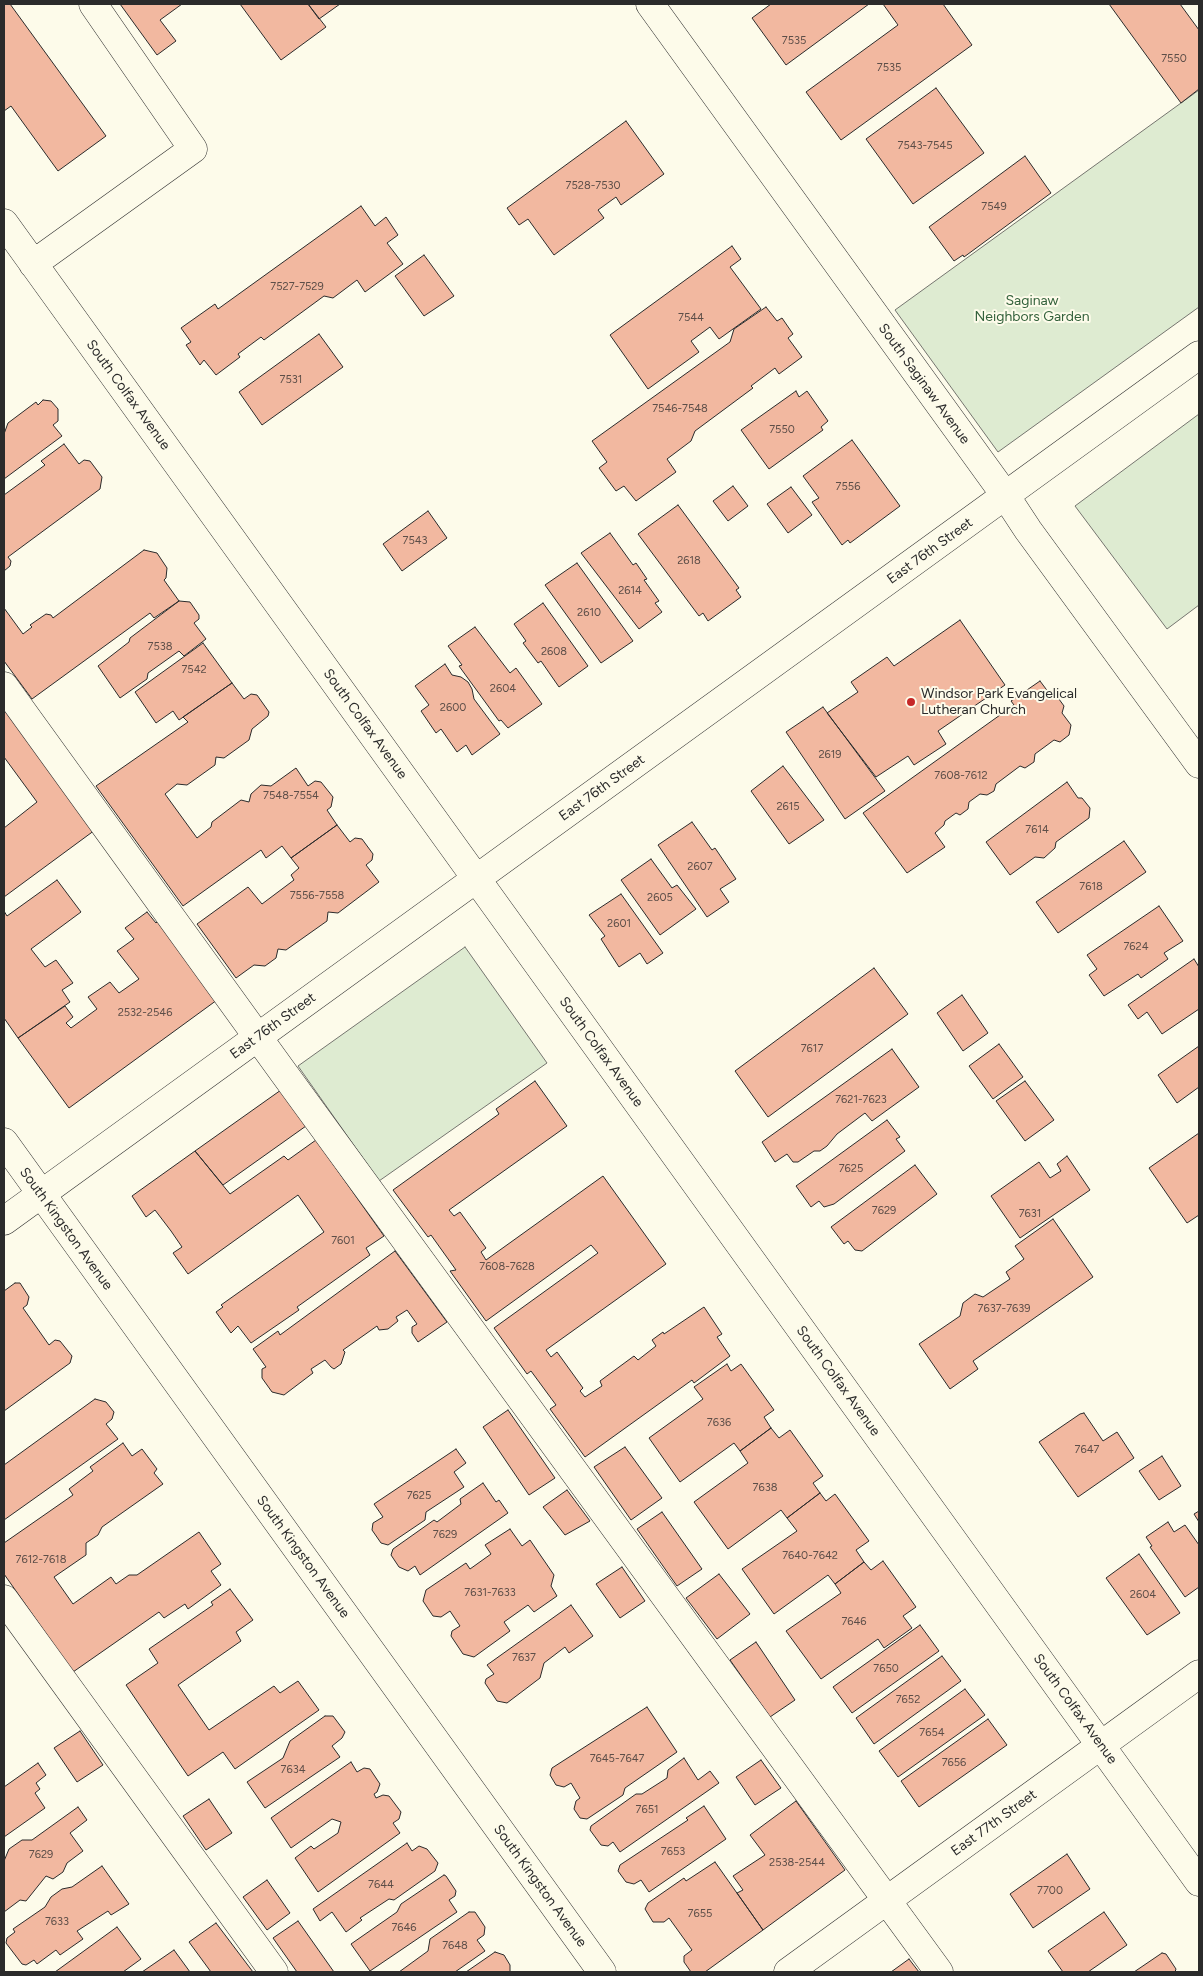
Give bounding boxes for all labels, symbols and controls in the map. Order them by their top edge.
house number: 7535 [782,34,806,48]
house number: 7550 [1161,52,1187,66]
house number: 7535 [877,61,901,75]
house number: 7543-7545 [897,139,953,153]
house number: 7528-7530 [566,179,620,193]
house number: 7549 [981,200,1007,214]
house number: 7527-7529 [270,280,324,294]
park label: Saginaw Neighbors Garden [975,293,1089,326]
house number: 7544 [678,311,704,325]
street label: South Saginaw Avenue [875,320,973,448]
street label: South Colfax Avenue [82,337,174,453]
house number: 7531 [280,373,302,387]
house number: 7546-7548 [652,402,708,416]
house number: 7550 [769,423,795,437]
house number: 7556 [836,480,860,494]
street label: East 76th Street [884,514,976,588]
house number: 7543 [402,534,428,548]
house number: 2618 [677,554,701,568]
house number: 2614 [618,584,642,598]
house number: 2610 [577,606,601,620]
house number: 7538 [148,640,172,654]
house number: 2608 [541,645,567,659]
house number: 7542 [181,663,207,677]
street label: South Colfax Avenue [319,666,411,782]
house number: 2604 [490,682,516,696]
place label: Windsor Park Evangelical Lutheran Church [921,686,1077,719]
marker: Windsor Park Evangelical Lutheran Church [905,696,917,708]
house number: 2600 [440,701,466,715]
house number: 2619 [818,748,842,762]
street label: East 76th Street [556,751,648,825]
house number: 7608-7612 [934,769,988,783]
house number: 7548-7554 [263,789,319,803]
house number: 2615 [776,800,800,814]
house number: 7614 [1025,823,1049,837]
house number: 2607 [687,860,713,874]
house number: 7618 [1079,880,1103,894]
house number: 7556-7558 [290,889,344,903]
house number: 2605 [647,891,673,905]
house number: 2601 [607,917,631,931]
house number: 7624 [1123,940,1149,954]
street label: East 76th Street [227,989,319,1063]
street label: South Colfax Avenue [555,994,647,1110]
house number: 2532-2546 [118,1006,172,1020]
house number: 7617 [801,1042,823,1056]
house number: 7621-7623 [835,1093,887,1107]
house number: 7625 [839,1162,863,1176]
street label: South Kingston Avenue [16,1164,116,1294]
house number: 7629 [872,1204,896,1218]
house number: 7631 [1019,1207,1041,1221]
house number: 7601 [331,1234,355,1248]
house number: 7608-7628 [479,1260,535,1274]
house number: 7637-7639 [978,1302,1030,1316]
street label: South Colfax Avenue [792,1323,884,1439]
house number: 7636 [707,1416,731,1430]
house number: 7647 [1075,1443,1099,1457]
house number: 7638 [753,1481,777,1495]
house number: 7625 [407,1489,431,1503]
street label: South Kingston Avenue [253,1492,353,1622]
house number: 7629 [433,1528,457,1542]
house number: 7640-7642 [782,1549,838,1563]
house number: 7612-7618 [16,1553,66,1567]
house number: 7631-7633 [464,1586,516,1600]
house number: 2604 [1130,1588,1156,1602]
house number: 7646 [841,1615,867,1629]
house number: 7637 [512,1651,536,1665]
street label: South Colfax Avenue [1029,1651,1121,1767]
house number: 7650 [873,1662,899,1676]
house number: 7652 [896,1693,920,1707]
house number: 7654 [919,1726,945,1740]
house number: 7645-7647 [590,1752,644,1766]
house number: 7656 [942,1756,966,1770]
house number: 7634 [281,1763,305,1777]
street label: East 77th Street [948,1786,1040,1860]
house number: 7651 [635,1803,659,1817]
street label: South Kingston Avenue [490,1821,590,1951]
house number: 7653 [661,1845,685,1859]
house number: 7629 [29,1848,53,1862]
house number: 2538-2544 [769,1856,825,1870]
house number: 7644 [368,1878,394,1892]
house number: 7700 [1037,1884,1063,1898]
house number: 7655 [688,1907,712,1921]
house number: 7633 [45,1915,69,1929]
house number: 7646 [391,1921,417,1935]
house number: 7648 [442,1939,468,1953]

